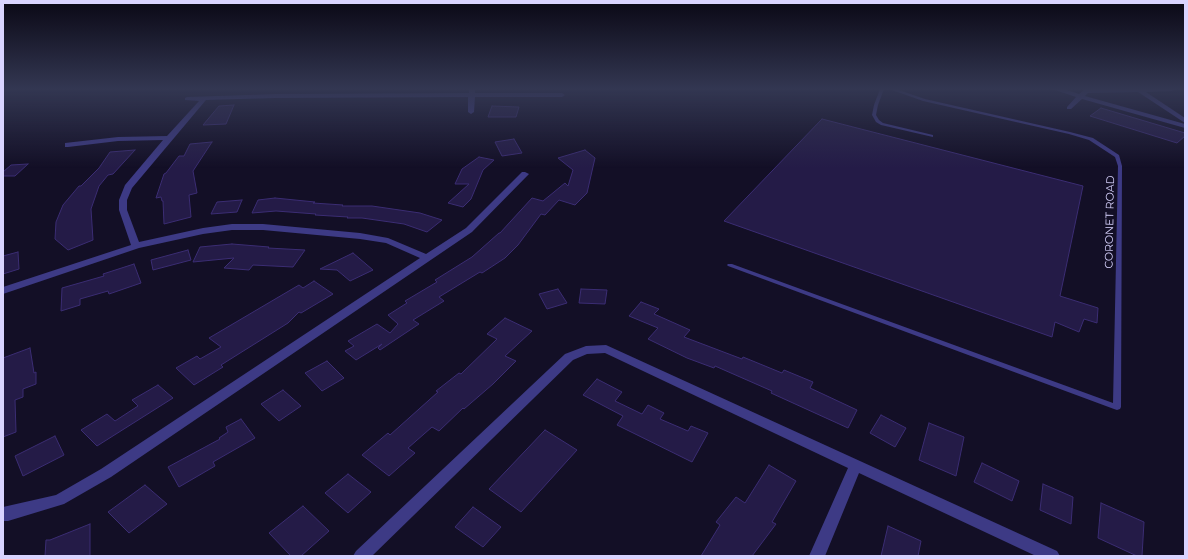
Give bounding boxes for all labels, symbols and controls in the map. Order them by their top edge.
street label: CORONET ROAD [1103,175,1117,269]

